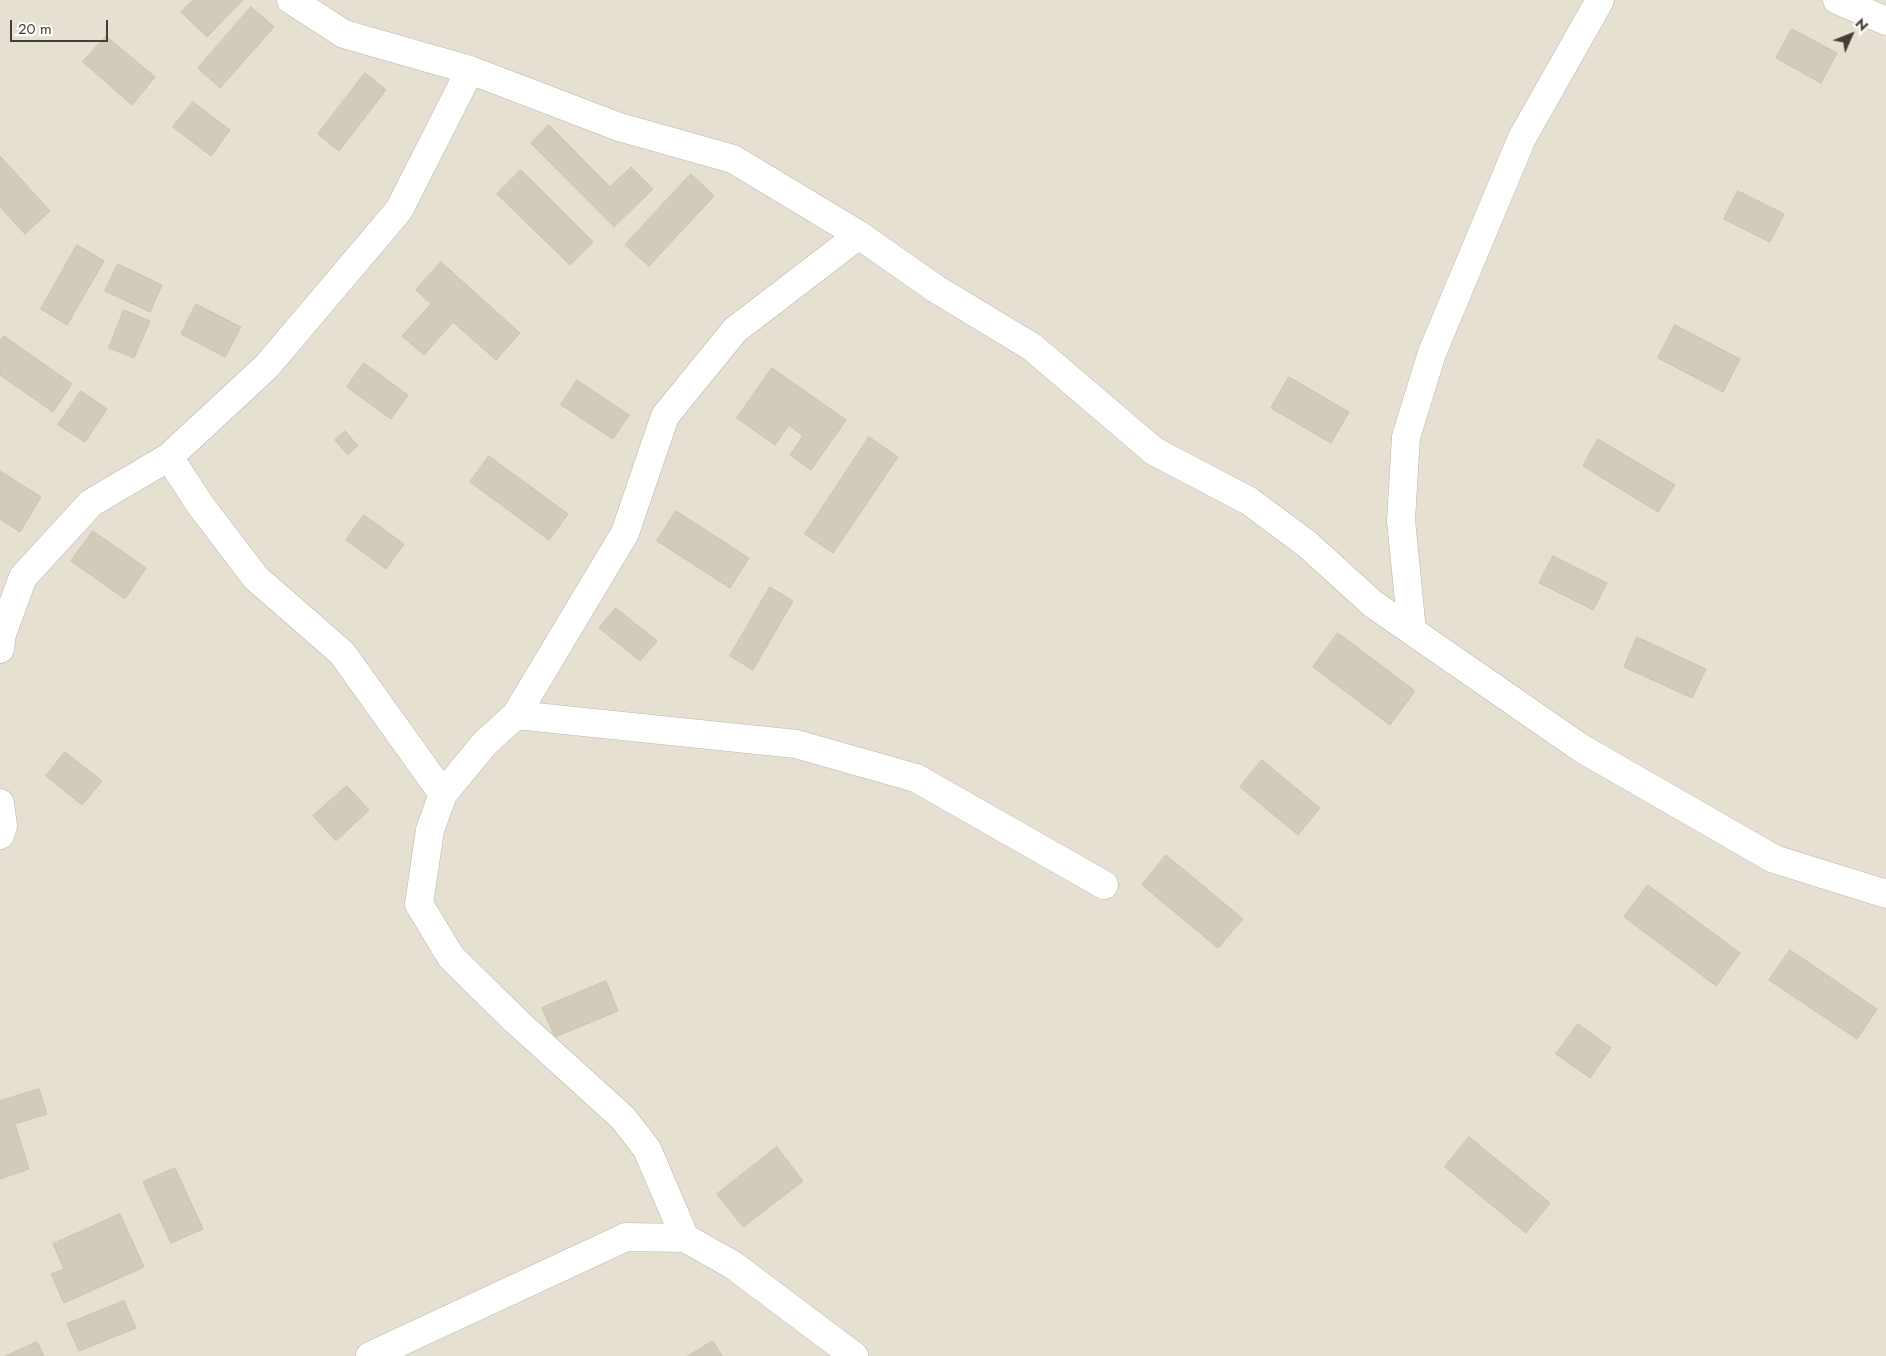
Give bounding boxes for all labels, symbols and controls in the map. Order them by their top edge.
scale bar [12,10,110,42]
north arrow [1826,10,1876,60]
text: N [1851,14,1873,36]
text: 20 m [18,18,52,40]

